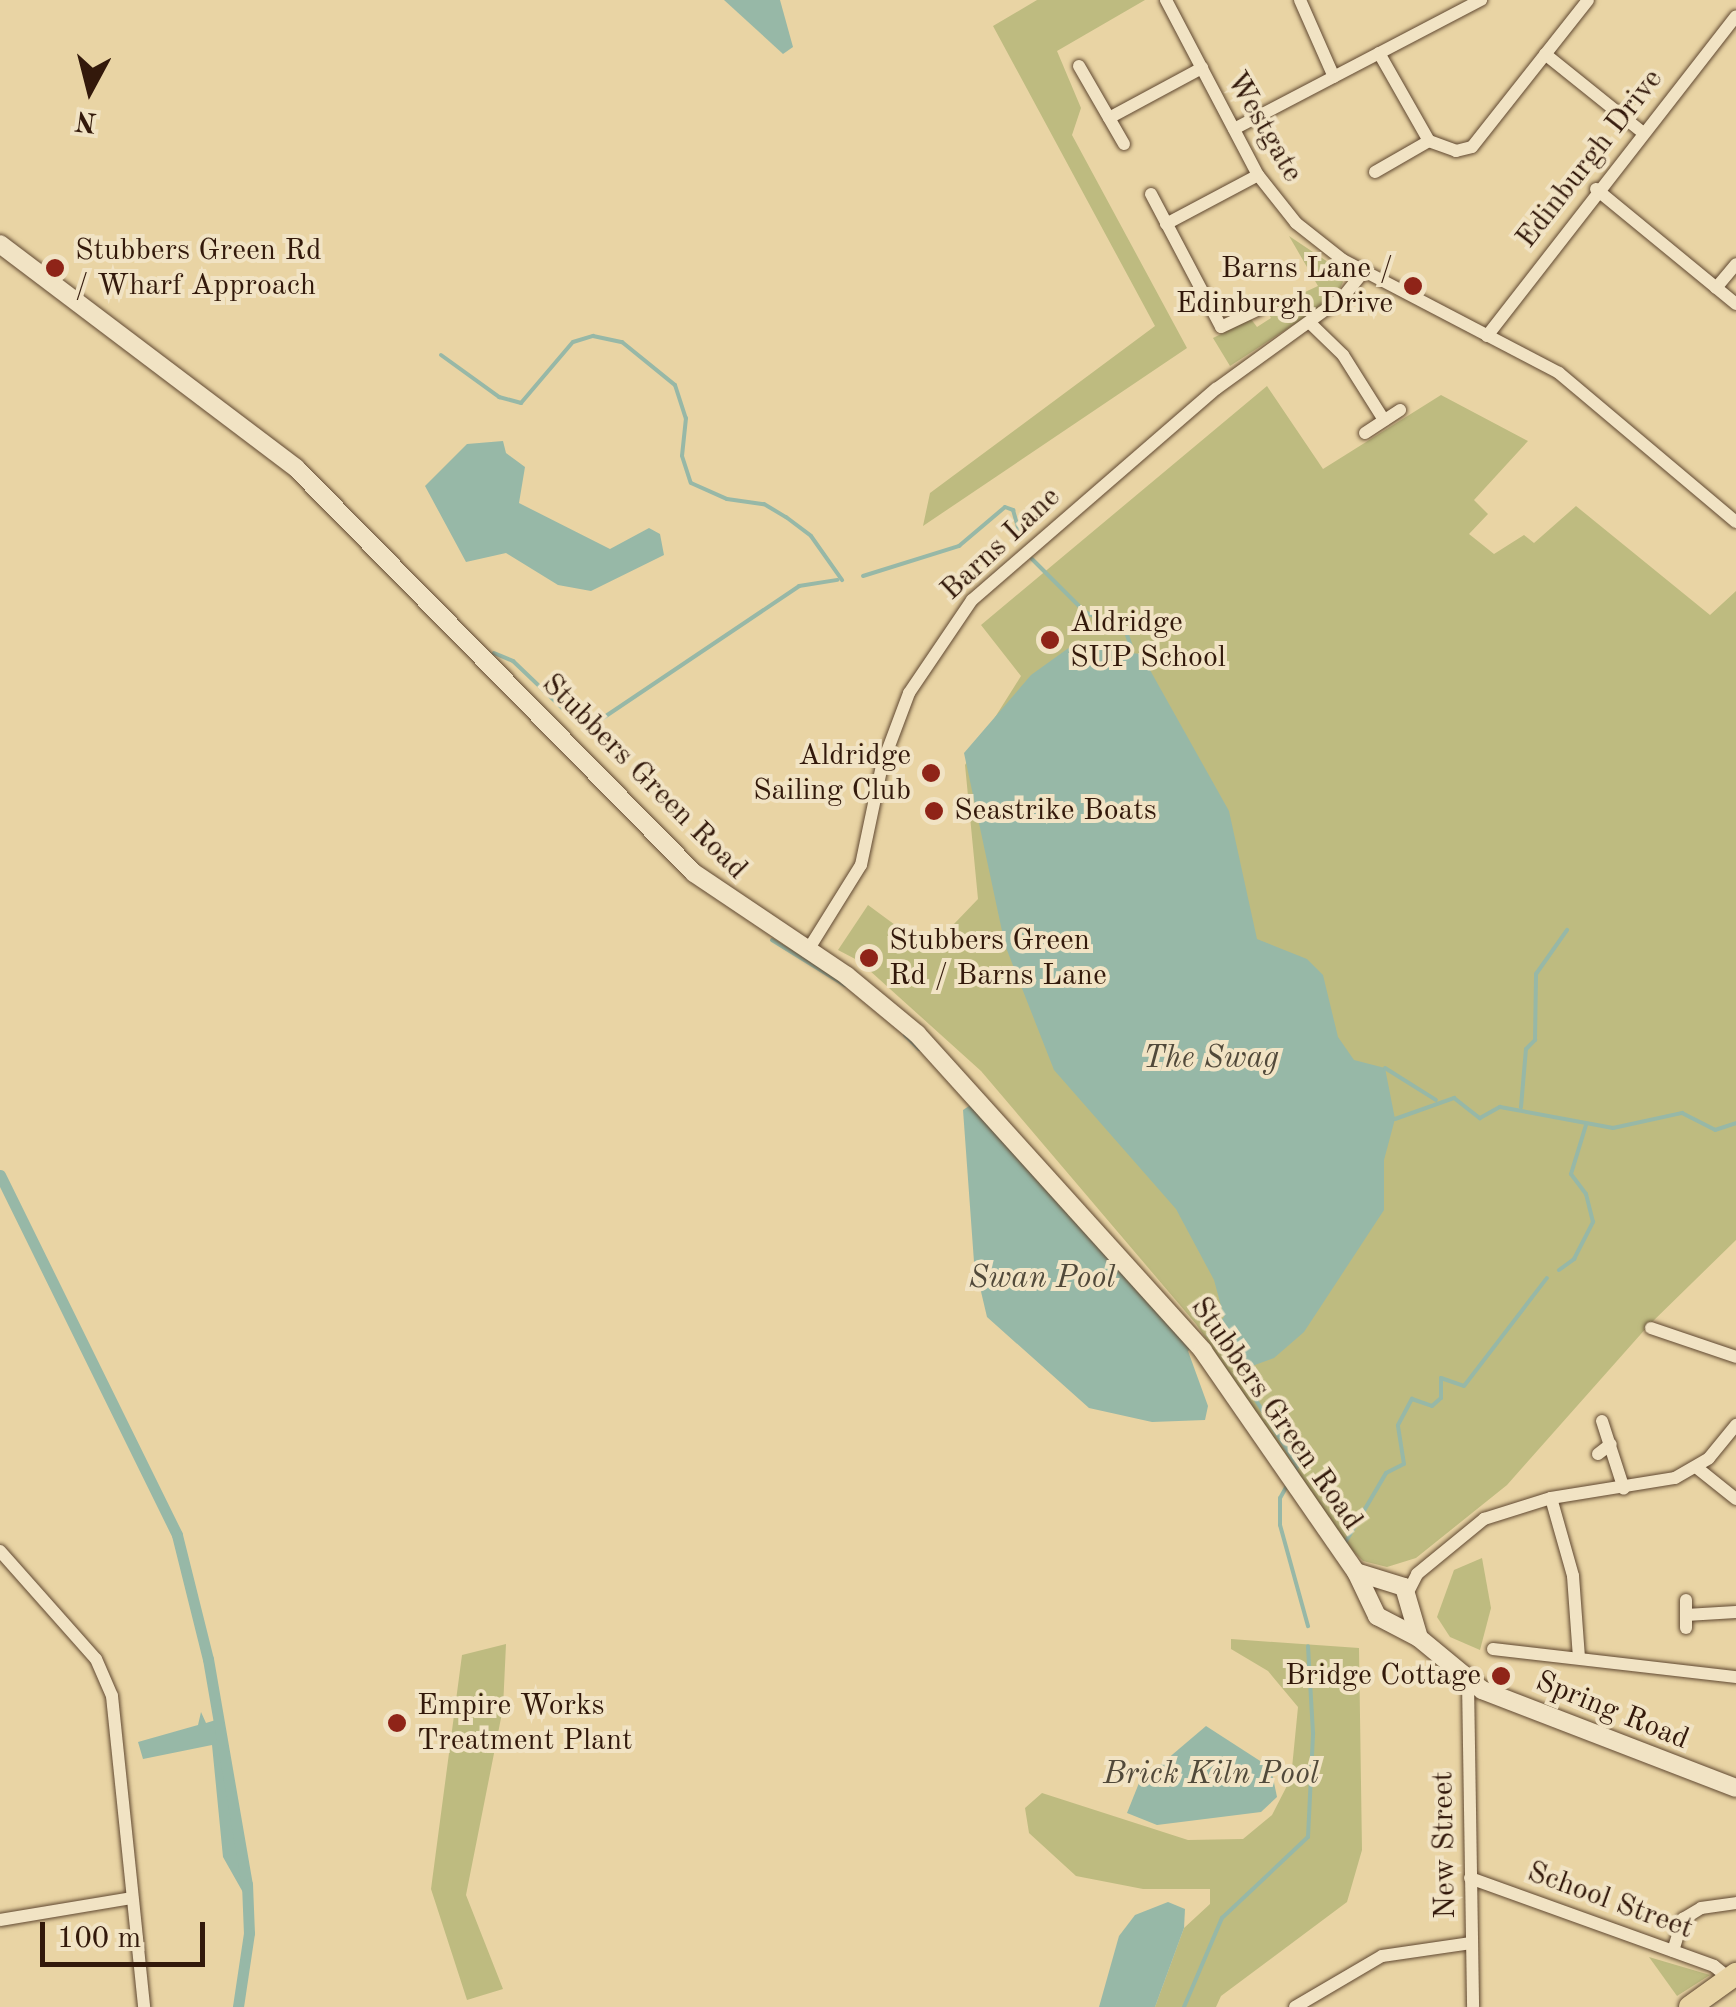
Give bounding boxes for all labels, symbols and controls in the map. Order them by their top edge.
north arrow [40,40,140,140]
street label: Edinburgh Drive [1509,62,1671,256]
street label: Westgate [1218,65,1310,189]
text: N [74,105,99,135]
place label: Stubbers Green Rd / Wharf Approach [75,233,322,304]
place label: Barns Lane / Edinburgh Drive [1176,251,1393,322]
marker: Stubbers Green Rd / Wharf Approach [44,257,66,279]
marker: Barns Lane / Edinburgh Drive [1402,275,1424,297]
street label: Barns Lane [934,480,1068,608]
place label: Aldridge SUP School [1070,605,1226,676]
marker: Aldridge SUP School [1039,629,1061,651]
street label: Stubbers Green Road [534,667,754,887]
place label: Aldridge Sailing Club [753,738,911,808]
marker: Aldridge Sailing Club [920,762,942,784]
place label: Seastrike Boats [954,793,1157,829]
marker: Seastrike Boats [923,800,945,822]
place label: Stubbers Green Rd / Barns Lane [889,923,1107,994]
marker: Stubbers Green Rd / Barns Lane [858,947,880,969]
water label: The Swag [1143,1040,1279,1078]
water label: Swan Pool [969,1260,1115,1298]
street label: Stubbers Green Road [1182,1291,1370,1537]
place label: Bridge Cottage [1285,1658,1481,1694]
street label: Spring Road [1530,1664,1694,1758]
marker: Bridge Cottage [1490,1665,1512,1687]
place label: Empire Works Treatment Plant [417,1688,633,1758]
marker: Empire Works Treatment Plant [386,1712,408,1734]
water label: Brick Kiln Pool [1103,1756,1319,1794]
street label: New Street [1426,1771,1464,1919]
street label: School Street [1522,1854,1698,1948]
scale bar [45,1902,210,1964]
text: 100 m [57,1924,141,1954]

